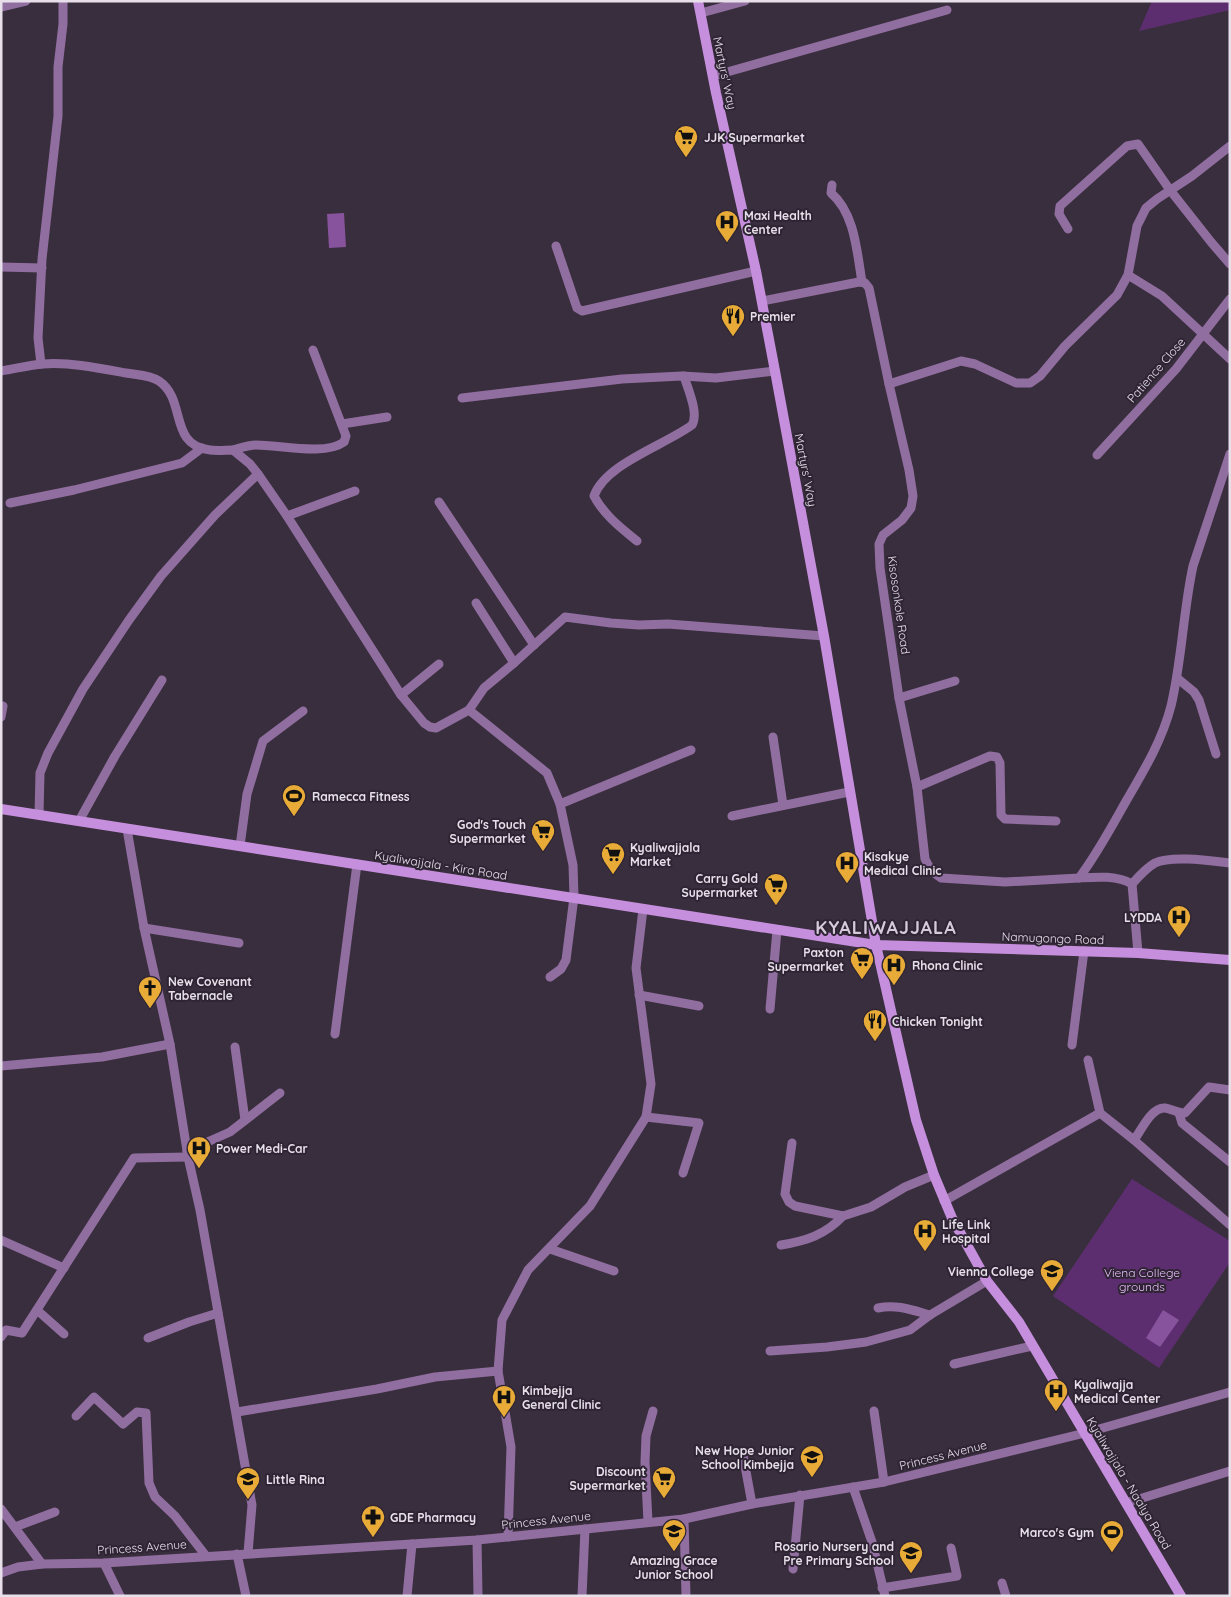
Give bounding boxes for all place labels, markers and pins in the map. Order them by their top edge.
supermarket icon: JJK Supermarket [673,124,699,158]
place label: JJK Supermarket [704,130,805,145]
place label: Maxi Health Center [744,208,812,237]
hospital icon: Maxi Health Center [714,209,740,243]
restaurant icon: Premier [720,303,746,337]
place label: Premier [750,309,795,324]
sports icon: Ramecca Fitness [281,783,307,817]
place label: Ramecca Fitness [312,789,410,804]
place label: God's Touch Supermarket [450,817,526,846]
supermarket icon: God's Touch Supermarket [530,818,556,852]
place label: Kyaliwajjala Market [630,840,700,869]
supermarket icon: Kyaliwajjala Market [600,841,626,875]
place label: Kisakye Medical Clinic [864,849,941,878]
hospital icon: Kisakye Medical Clinic [834,850,860,884]
place label: Carry Gold Supermarket [682,871,758,900]
supermarket icon: Carry Gold Supermarket [763,872,789,906]
hospital icon: LYDDA [1166,904,1192,938]
place label: LYDDA [1124,910,1162,925]
place label: Paxton Supermarket [768,945,844,974]
supermarket icon: Paxton Supermarket [849,946,875,980]
hospital icon: Rhona Clinic [881,952,907,986]
place label: Rhona Clinic [912,958,983,973]
place label: New Covenant Tabernacle [168,974,252,1003]
church icon: New Covenant Tabernacle [137,975,163,1009]
restaurant icon: Chicken Tonight [862,1008,888,1042]
place label: Chicken Tonight [892,1014,983,1029]
hospital icon: Power Medi-Car [186,1135,212,1169]
place label: Power Medi-Car [216,1141,308,1156]
place label: Life Link Hospital [942,1217,991,1246]
hospital icon: Life Link Hospital [912,1218,938,1252]
school or university icon: Vienna College [1039,1258,1065,1292]
place label: Vienna College [948,1264,1034,1279]
place label: Kyaliwajja Medical Center [1074,1377,1161,1406]
hospital icon: Kyaliwajja Medical Center [1043,1378,1069,1412]
place label: Kimbejja General Clinic [522,1383,601,1412]
hospital icon: Kimbejja General Clinic [491,1384,517,1418]
place label: New Hope Junior School Kimbejja [695,1443,794,1472]
school or university icon: New Hope Junior School Kimbejja [799,1444,825,1478]
place label: Discount Supermarket [570,1464,646,1493]
supermarket icon: Discount Supermarket [651,1465,677,1499]
school or university icon: Little Rina [235,1466,261,1500]
place label: Little Rina [266,1472,325,1487]
pharmacy icon: GDE Pharmacy [360,1504,386,1538]
place label: GDE Pharmacy [390,1510,476,1525]
school or university icon: Amazing Grace Junior School [661,1518,687,1552]
sports icon: Marco's Gym [1099,1519,1125,1553]
place label: Marco's Gym [1020,1525,1094,1540]
place label: Rosario Nursery and Pre Primary School [774,1539,894,1568]
school or university icon: Rosario Nursery and Pre Primary School [898,1540,924,1574]
place label: Amazing Grace Junior School [630,1553,718,1582]

